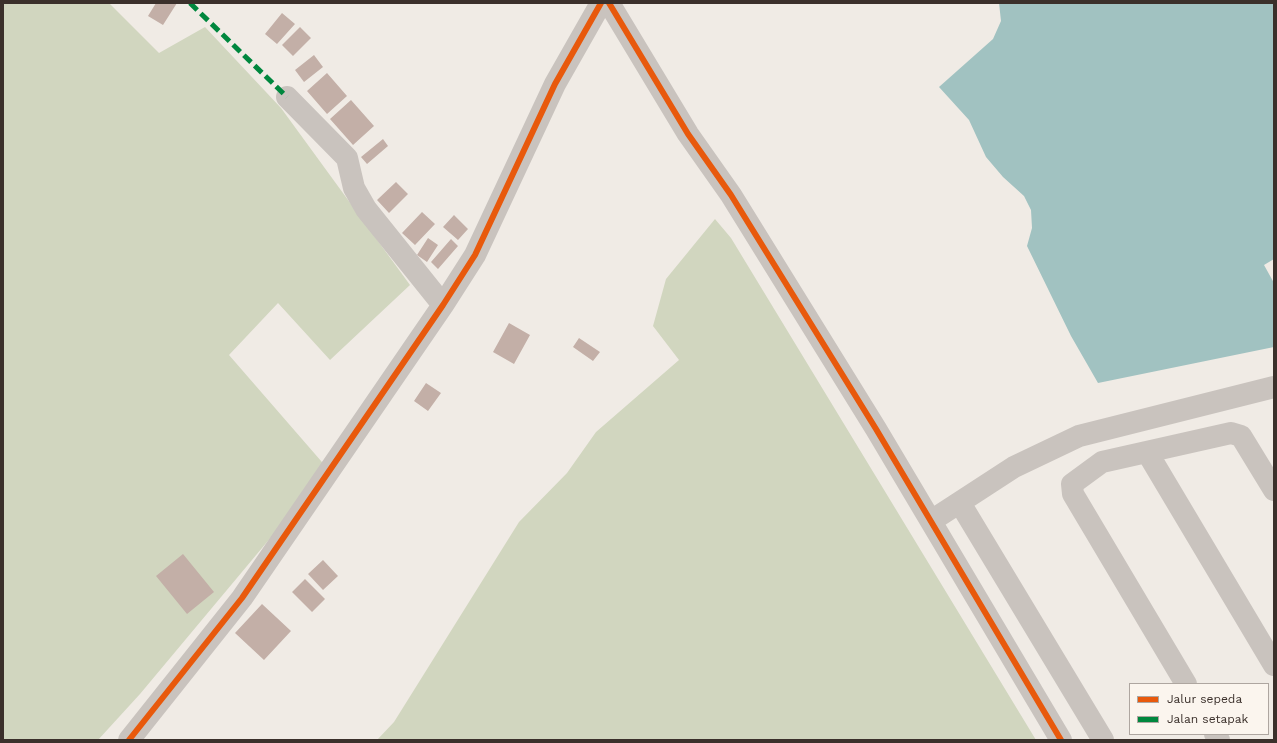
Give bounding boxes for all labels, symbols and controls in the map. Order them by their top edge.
legend [1129,683,1269,735]
text: Jalur sepeda [1167,692,1242,706]
text: Jalan setapak [1167,712,1248,726]

